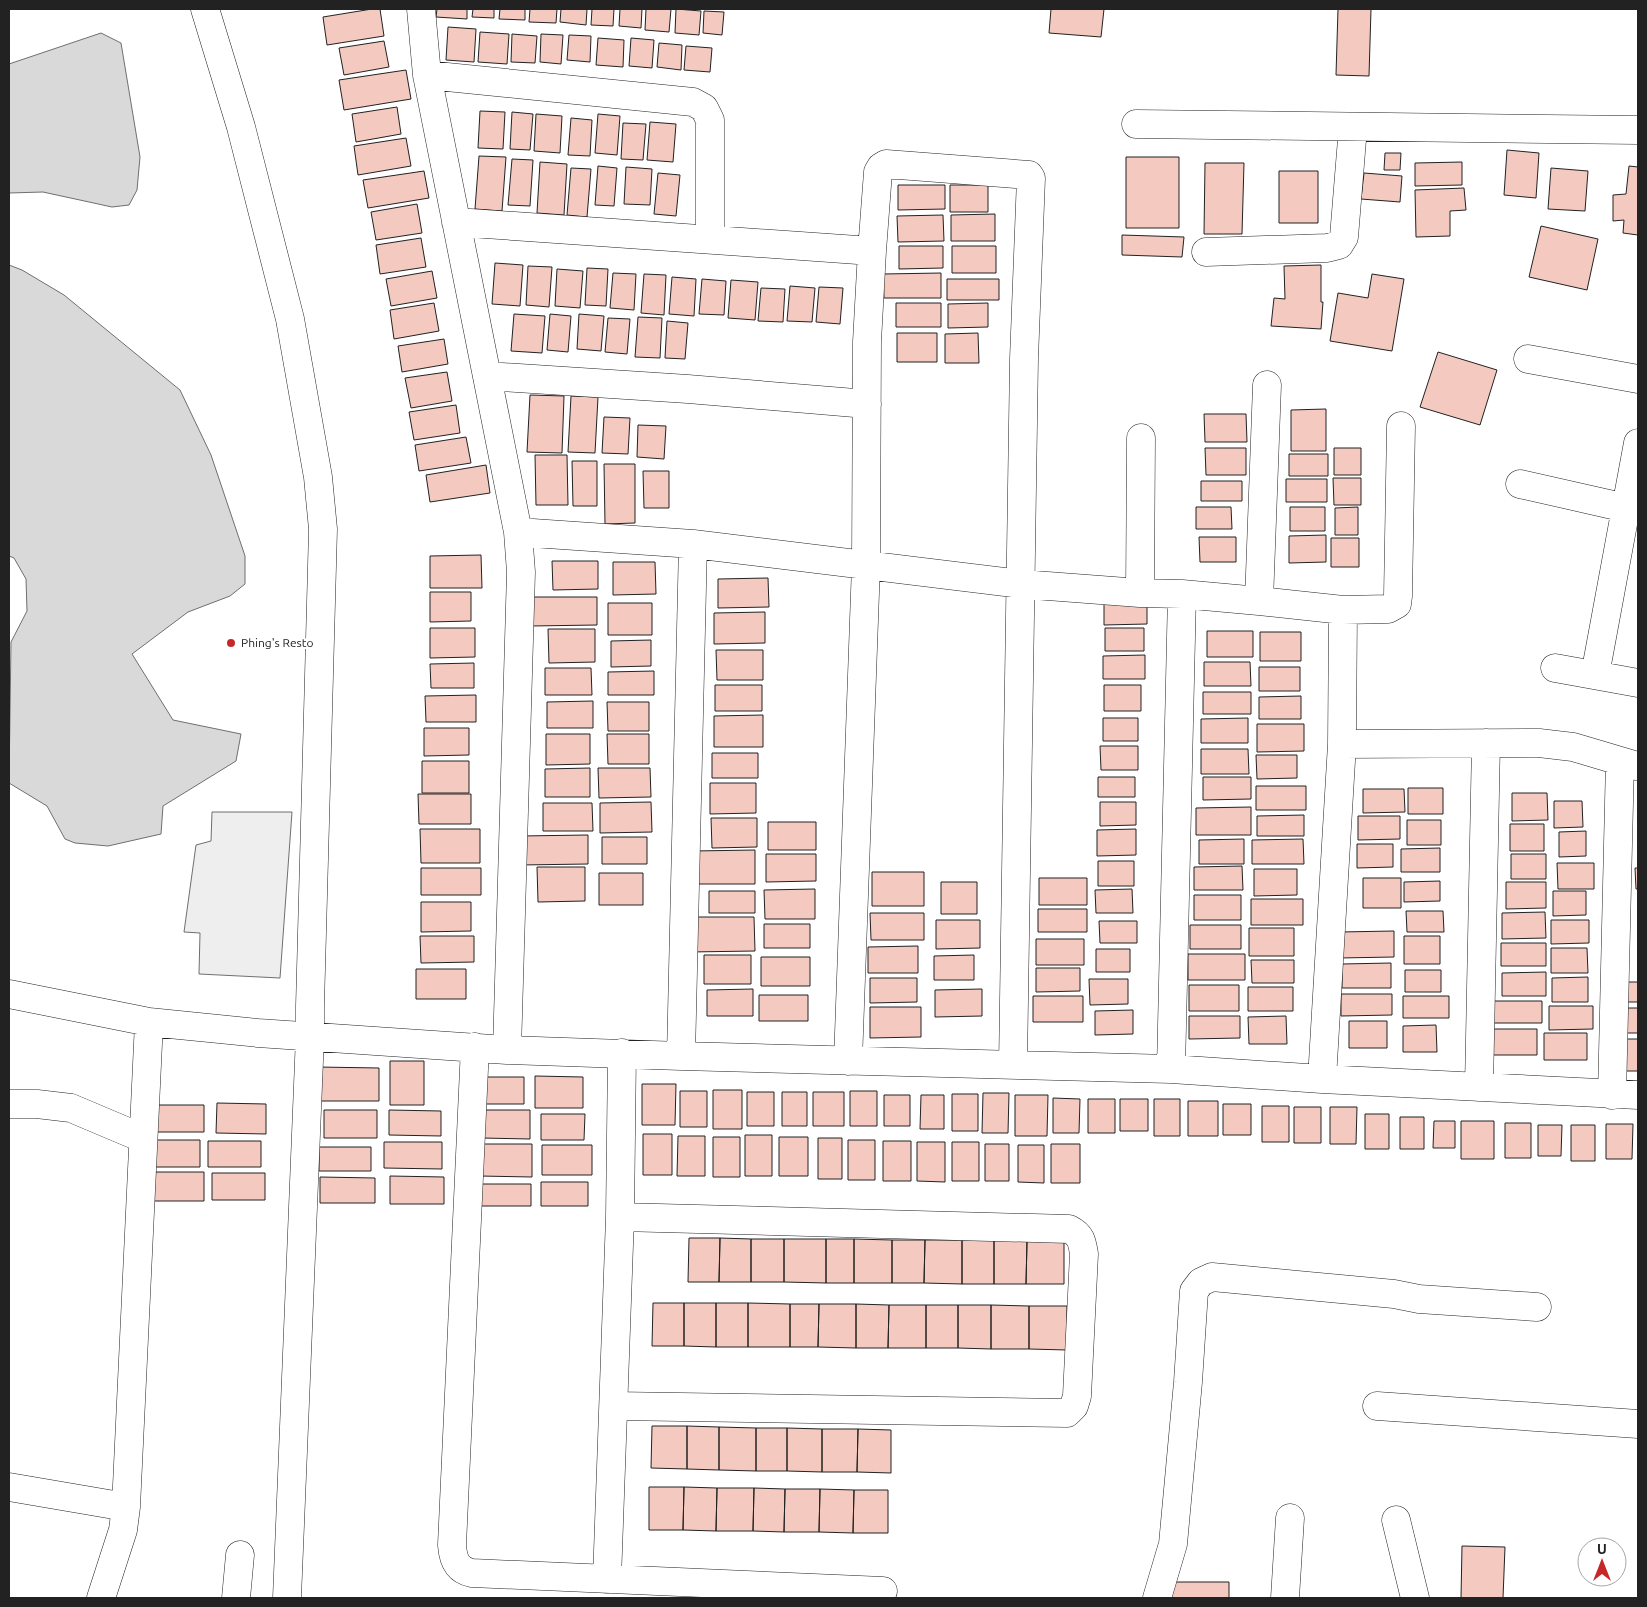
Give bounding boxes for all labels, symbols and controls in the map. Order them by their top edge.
place label: Phing's Resto [241,636,314,649]
marker: Phing's Resto [225,637,237,649]
north arrow [1577,1537,1627,1587]
text: U [1597,1541,1607,1557]

